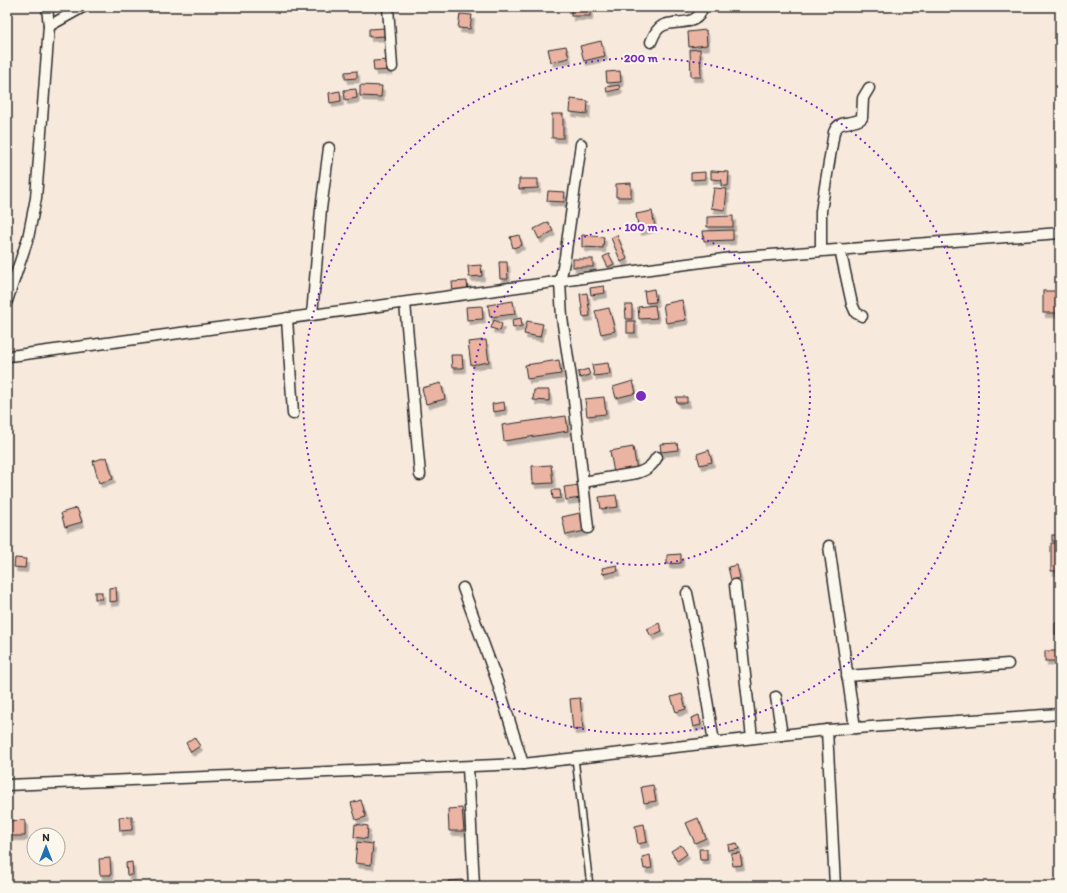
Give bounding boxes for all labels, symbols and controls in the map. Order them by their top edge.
text: 200 m [624,51,659,65]
text: 100 m [624,220,658,234]
centre of rings [634,389,648,403]
north arrow [26,827,66,867]
text: N [42,831,50,844]

